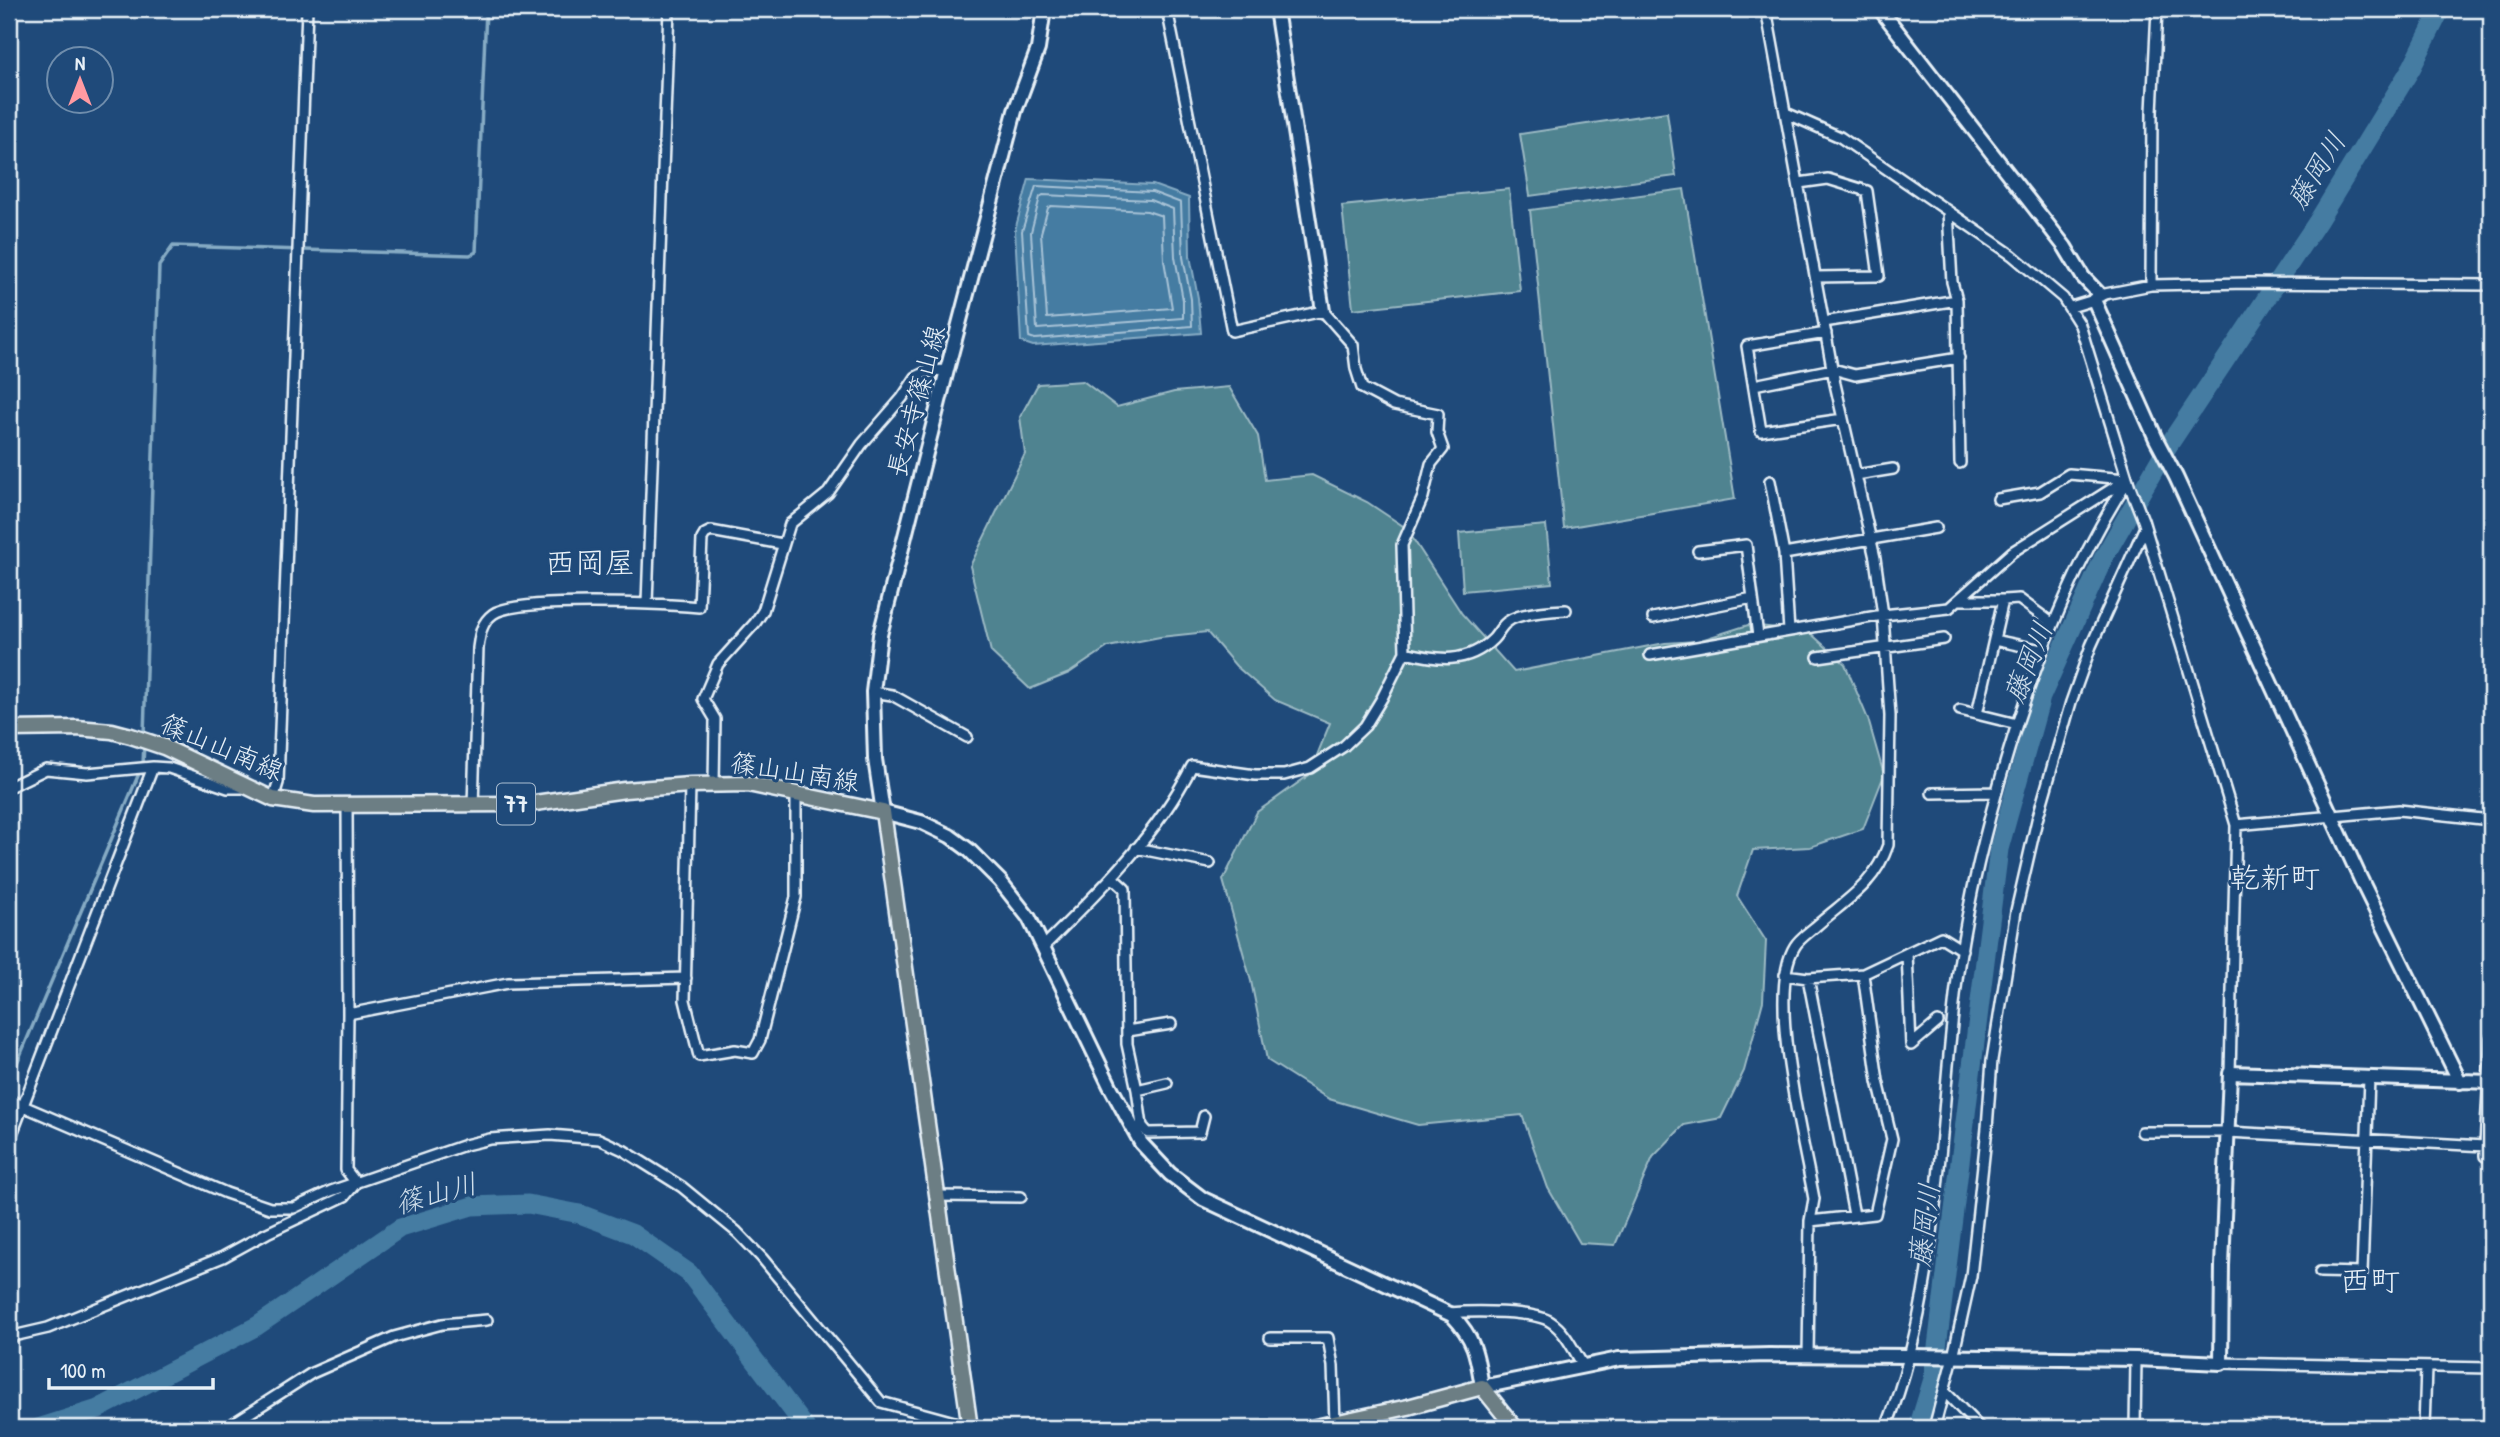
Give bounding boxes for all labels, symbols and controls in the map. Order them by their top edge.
north arrow [46,46,116,116]
text: N [75,50,85,76]
water label: 藤岡川 [2278,124,2354,216]
street label: 長安寺篠山線 [878,321,953,481]
district label: 西岡屋 [545,542,635,582]
water label: 藤岡川 [1995,616,2061,708]
street label: 篠山山南線 [156,705,289,788]
street label: 篠山山南線 [728,744,862,799]
road number: 77 [497,784,535,824]
district label: 乾新町 [2230,857,2320,897]
water label: 篠山川 [391,1164,481,1222]
water label: 藤岡川 [1900,1181,1948,1269]
district label: 西町 [2340,1260,2400,1300]
scale bar [49,1346,214,1390]
text: 100 m [60,1356,106,1385]

